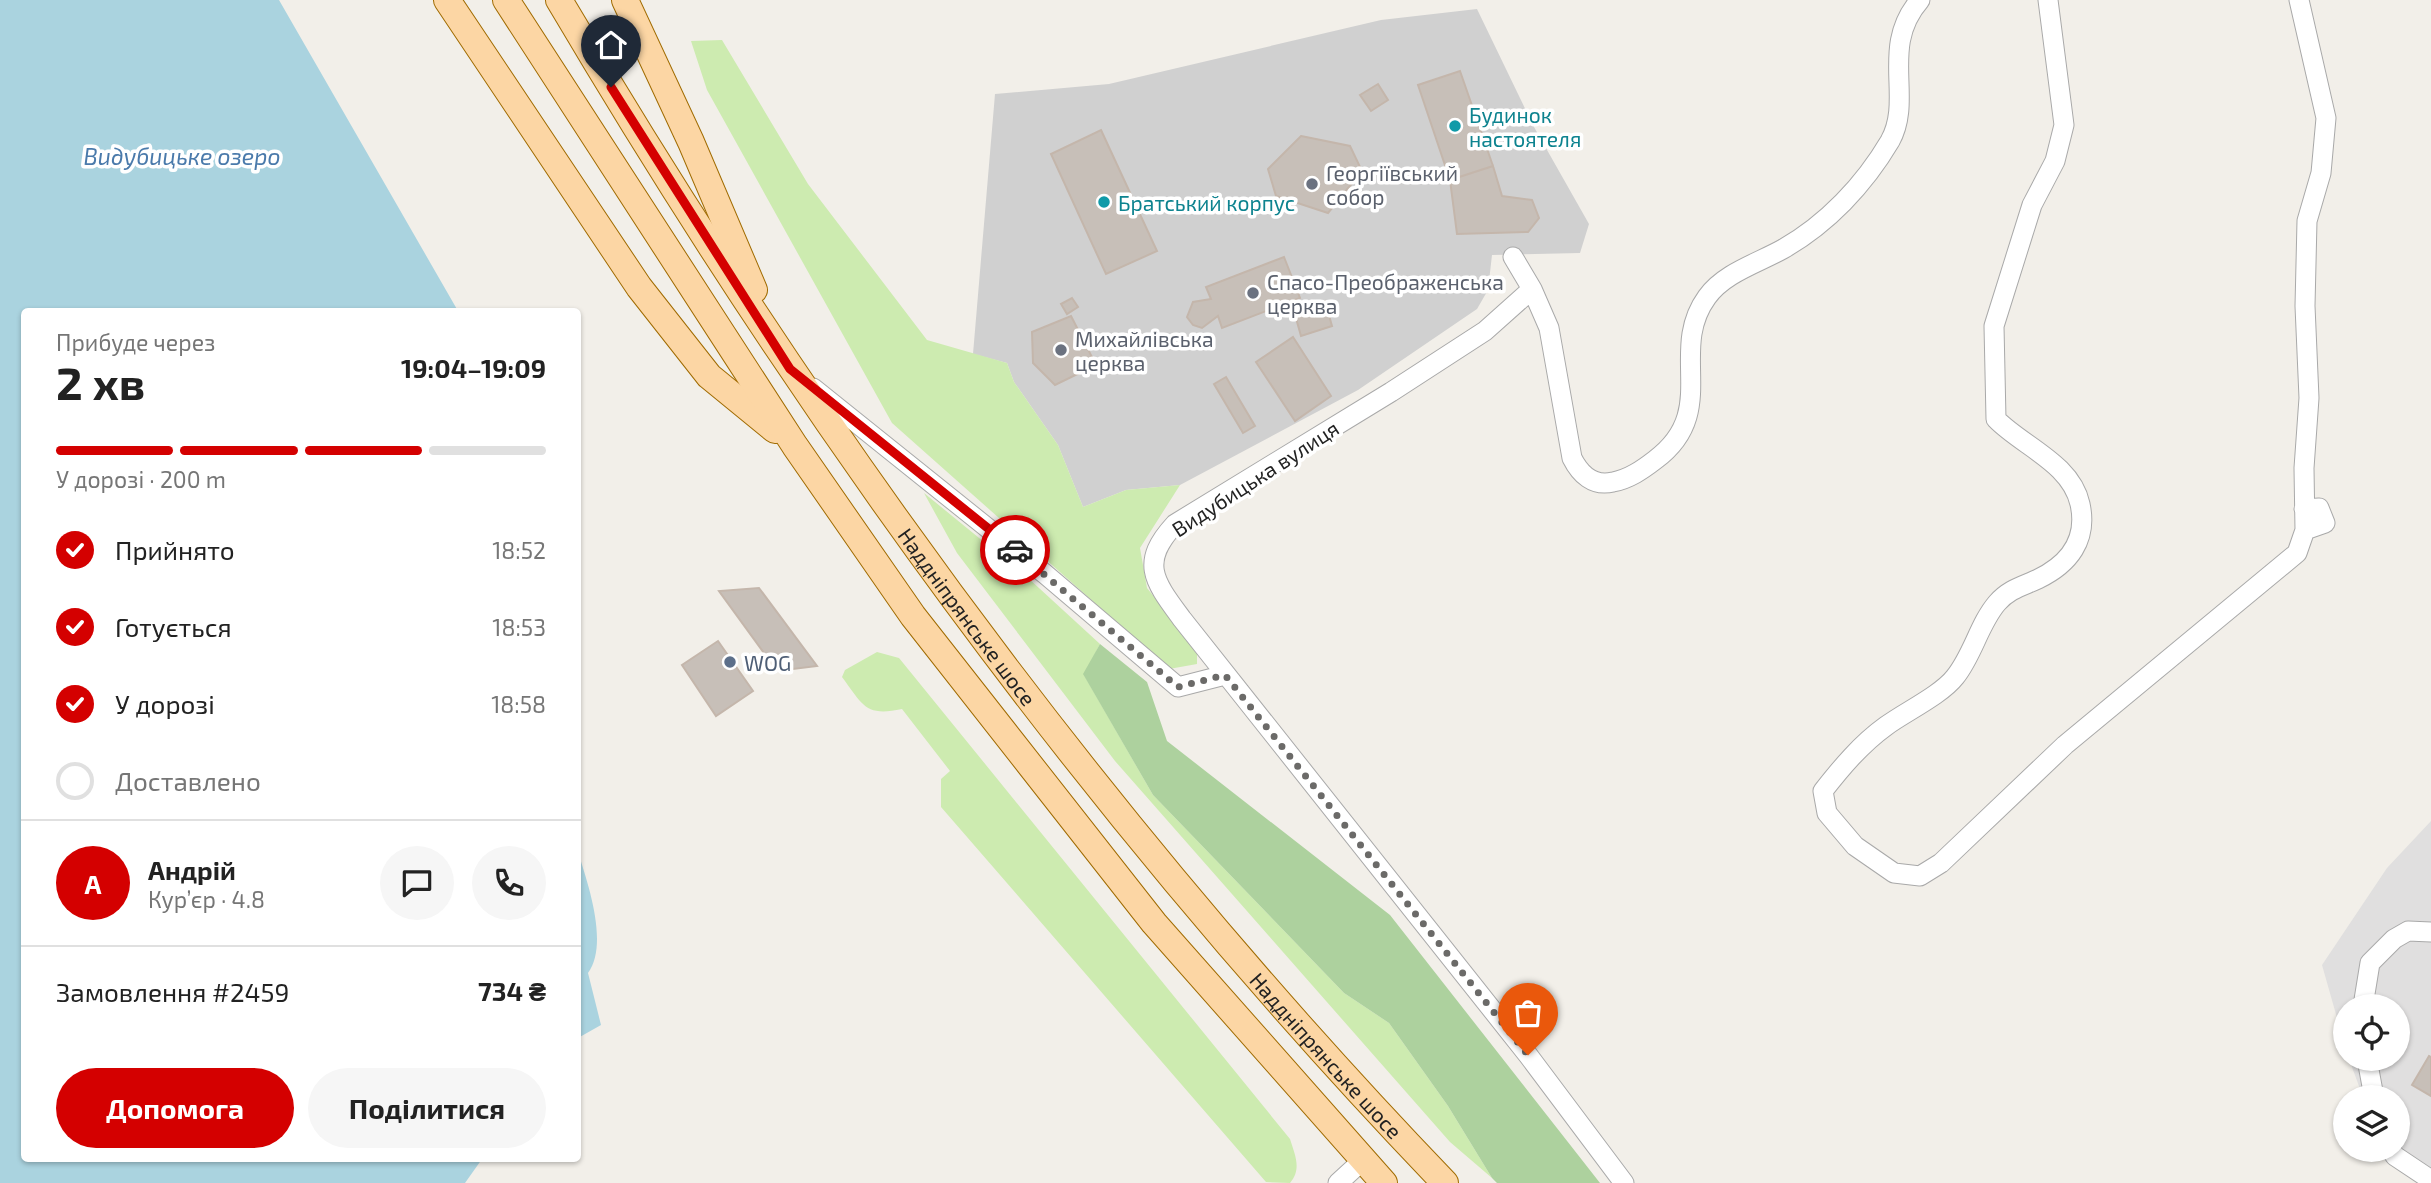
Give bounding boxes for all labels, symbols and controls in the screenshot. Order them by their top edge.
pin [581,15,641,87]
icon: home [592,26,630,64]
place label: Будинок настоятеля [1469,102,1581,151]
marker: Будинок настоятеля [1447,118,1463,134]
water label: Видубицьке озеро [83,142,281,170]
place label: Георгіївський собор [1326,160,1458,209]
marker: Георгіївський собор [1304,176,1320,192]
place label: Братський корпус [1118,190,1295,216]
marker: Братський корпус [1096,194,1112,210]
place label: Спасо-Преображенська церква [1267,269,1504,318]
marker: Спасо-Преображенська церква [1245,285,1261,301]
place label: Михайлівська церква [1075,326,1214,375]
text: Прибуде через [56,328,216,356]
marker: Михайлівська церква [1053,342,1069,358]
text: 19:04–19:09 [401,352,546,383]
text: 2 хв [56,354,145,409]
street label: Видубицька вулиця [1167,415,1344,542]
text: У дорозі · 200 m [56,465,226,493]
courier [980,515,1050,585]
street label: Наддніпрянське шосе [894,523,1042,710]
icon: check [56,531,94,569]
icon: car [996,531,1034,569]
text: Прийнято [115,534,235,565]
text: 18:52 [492,536,546,564]
icon: check [56,608,94,646]
text: Готується [115,611,232,642]
text: 18:53 [492,613,546,641]
place label: WOG [744,650,791,675]
marker: WOG [722,654,738,670]
icon: check [56,685,94,723]
text: У дорозі [115,688,215,719]
text: 18:58 [491,690,546,718]
text: Доставлено [115,765,261,796]
button: chat [380,846,454,920]
button: phone [472,846,546,920]
text: Андрій [148,854,236,885]
text: А [85,868,101,899]
text: Кур’єр · 4.8 [148,885,265,913]
street label: Наддніпрянське шосе [1246,967,1408,1143]
text: 734 ₴ [478,975,546,1006]
text: Замовлення #2459 [56,976,289,1007]
pin [1498,983,1558,1055]
icon: bag [1509,994,1547,1032]
map controls [2333,994,2410,1162]
button: locate [2333,994,2410,1071]
button: Допомога [56,1068,294,1148]
button: Поділитися [308,1068,546,1148]
button: layers [2333,1085,2410,1162]

